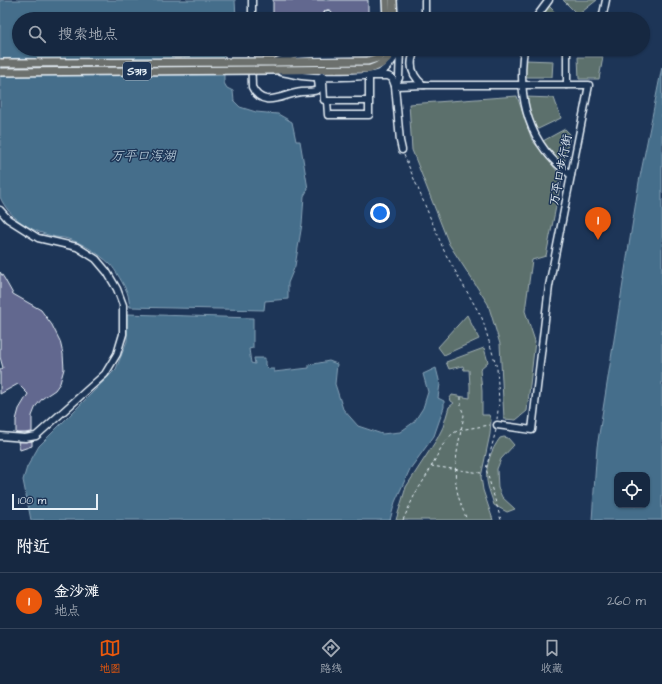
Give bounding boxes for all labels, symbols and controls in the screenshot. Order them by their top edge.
search box [12,12,650,56]
icon: search [26,23,48,45]
text: 搜索地点 [58,24,118,45]
road number: S313 [123,62,151,80]
street label: 万平口步行街 [546,133,576,207]
water label: 万平口泻湖 [110,147,177,165]
your location [370,203,390,223]
pin: 1 [585,207,611,240]
map controls [614,472,650,508]
button: locate [614,472,650,508]
scale bar [12,492,98,511]
text: 100 m [18,493,46,508]
text: 附近 [16,535,50,559]
text: 金沙滩 [54,581,99,602]
text: 1 [28,592,30,610]
text: 260 m [607,592,646,610]
text: 地点 [54,602,80,620]
tab: 地图 [99,637,121,676]
tab: 路线 [320,637,342,676]
tab: 收藏 [541,637,563,676]

